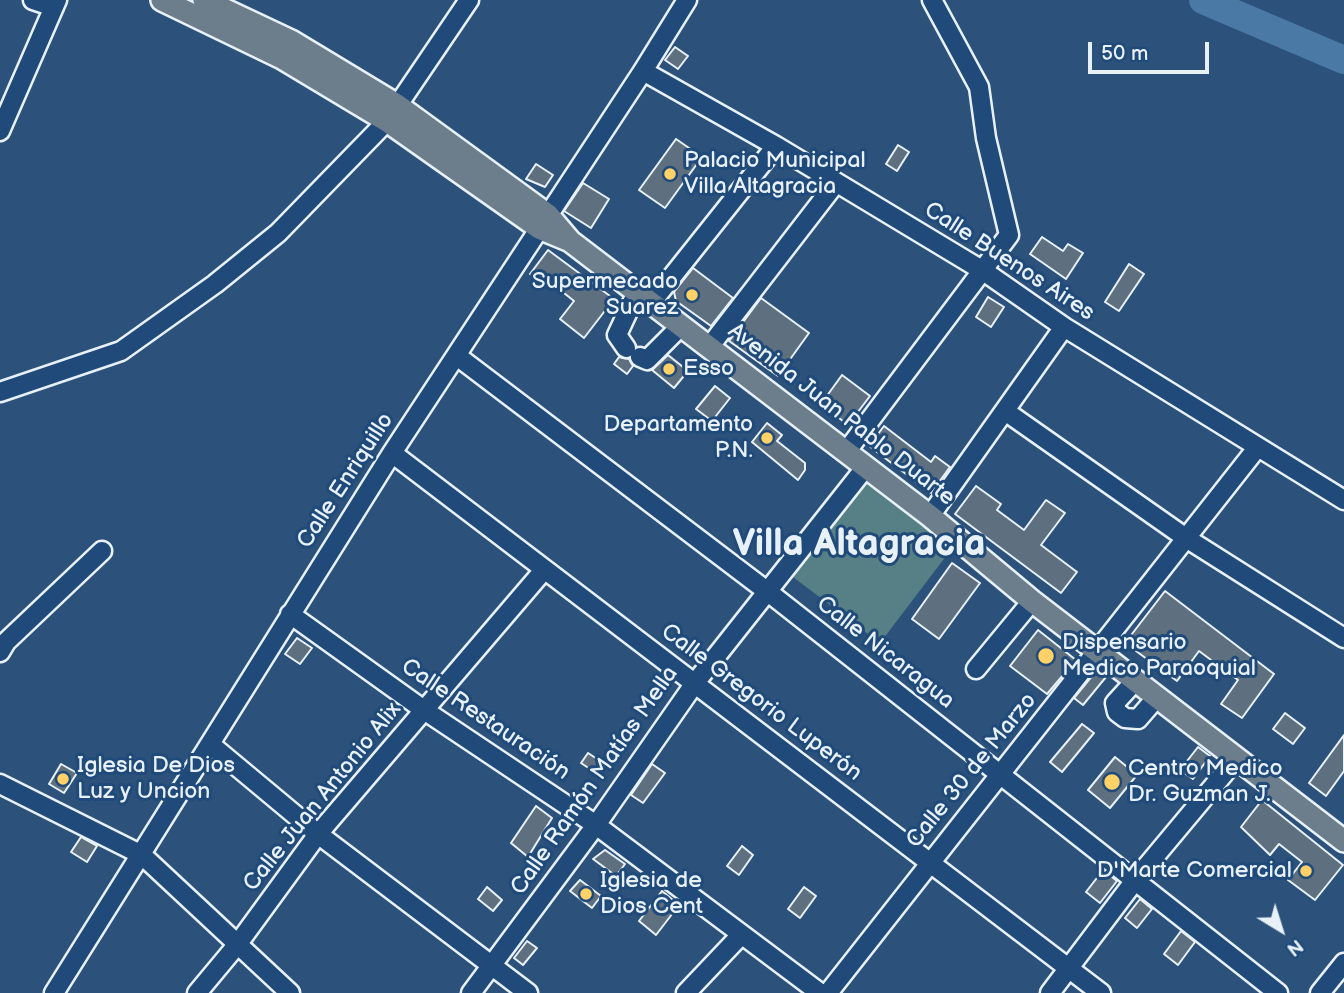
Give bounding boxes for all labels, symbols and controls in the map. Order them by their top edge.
scale bar [1092,28,1213,72]
text: 50 m [1101,41,1148,66]
place label: Palacio Municipal Villa Altagracia [684,147,866,201]
marker: Palacio Municipal Villa Altagracia [662,166,678,182]
street label: Calle Buenos Aires [919,197,1099,327]
place label: Supermecado Suarez [532,268,678,322]
marker: Supermecado Suarez [684,287,700,303]
street label: Avenida Juan Pablo Duarte [722,318,960,512]
place label: Esso [683,355,734,383]
marker: Esso [661,361,677,377]
street label: Calle Enriquillo [292,408,400,554]
place label: Departamento P.N. [604,411,753,465]
marker: Departamento P.N. [759,430,775,446]
district label: Villa Altagracia [733,524,985,568]
street label: Calle Nicaragua [811,591,959,715]
street label: Calle Gregorio Luperón [655,618,867,788]
place label: Dispensario Medico Paraoquial [1062,629,1256,683]
marker: Dispensario Medico Paraoquial [1036,646,1056,666]
street label: Calle Restauración [395,653,575,787]
street label: Calle Ramón Matías Mella [506,661,684,901]
street label: Calle 30 de Marzo [901,688,1043,854]
street label: Calle Juan Antonio Alix [238,697,408,897]
place label: Iglesia De Dios Luz y Uncion [77,752,235,806]
place label: Centro Medico Dr. Guzman J. [1128,755,1282,809]
marker: Iglesia De Dios Luz y Uncion [55,771,71,787]
marker: Centro Medico Dr. Guzman J. [1102,772,1122,792]
place label: D'Marte Comercial [1097,857,1292,885]
marker: D'Marte Comercial [1298,863,1314,879]
place label: Iglesia de Dios Cent [600,867,703,921]
marker: Iglesia de Dios Cent [578,886,594,902]
north arrow [1246,895,1316,965]
text: N [1282,933,1307,960]

